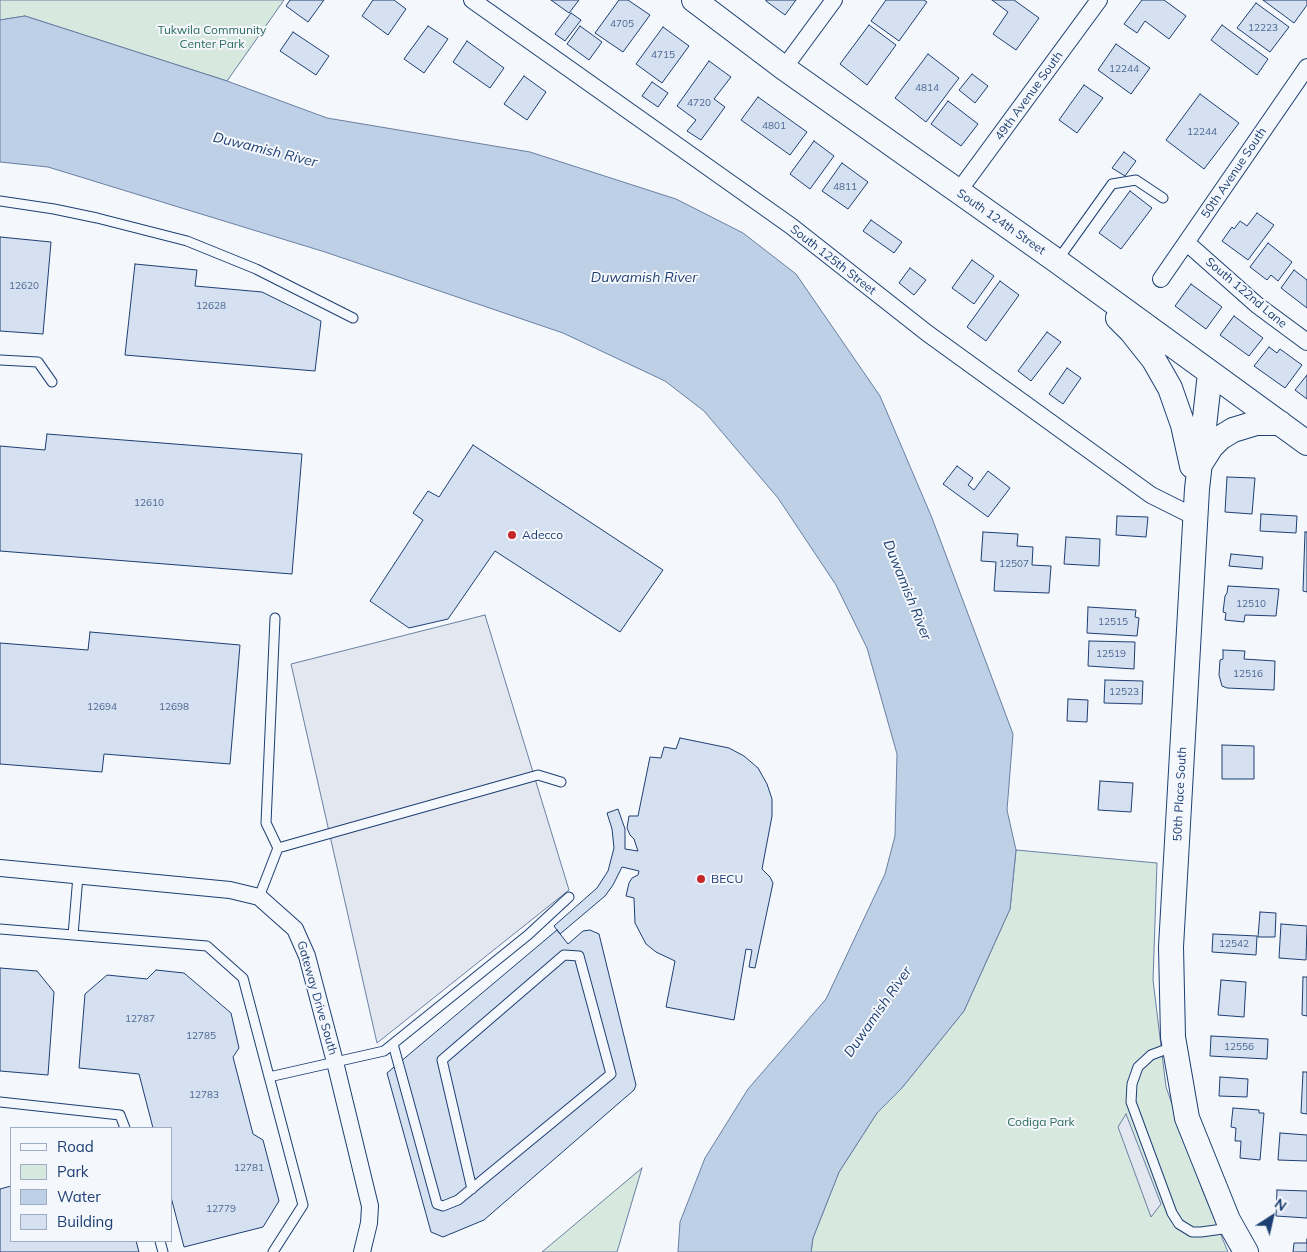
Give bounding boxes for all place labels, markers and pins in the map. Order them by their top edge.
place label: Adecco [522,528,563,542]
marker: Adecco [506,529,518,541]
place label: BECU [711,872,743,886]
marker: BECU [695,873,707,885]

